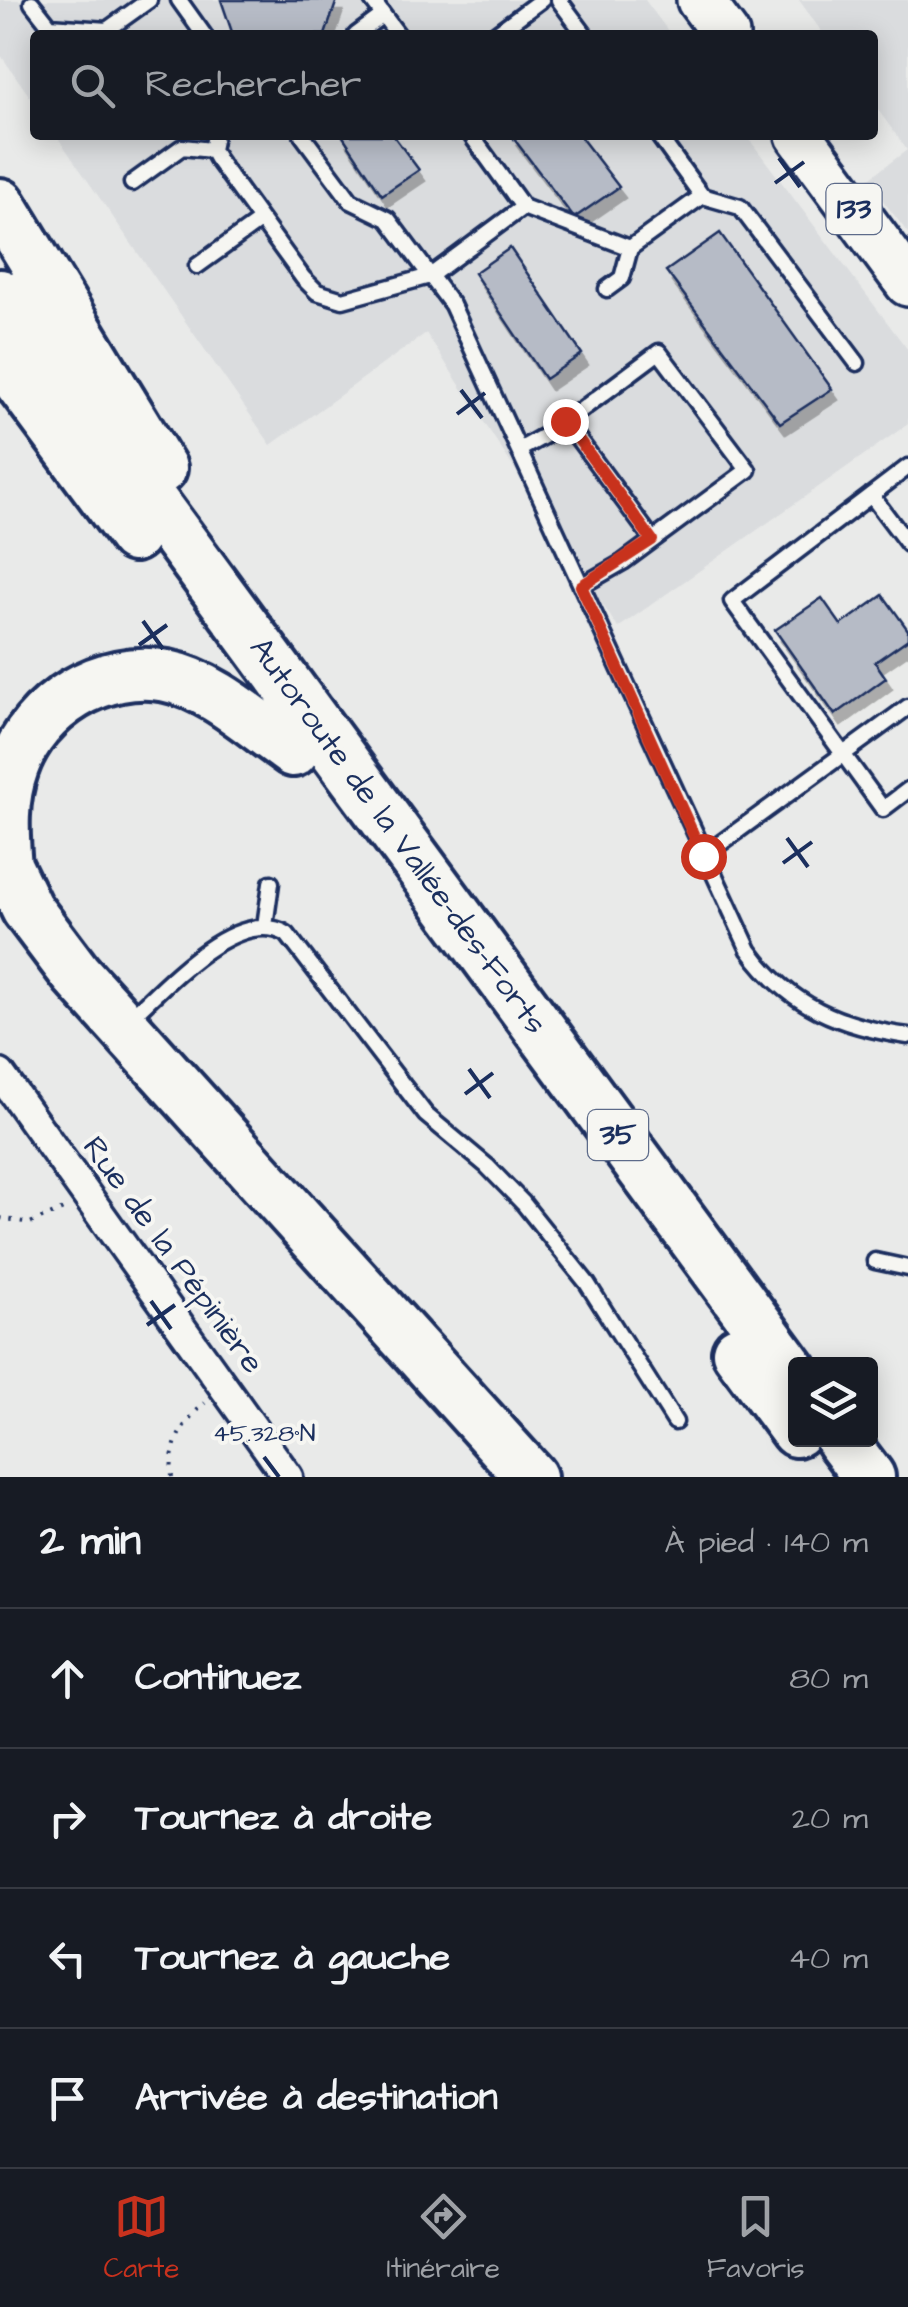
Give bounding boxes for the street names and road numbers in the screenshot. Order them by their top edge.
road number: 133 [826,184,882,234]
street label: Autoroute de la Vallée-des-Forts [238,628,558,1044]
road number: 35 [588,1110,648,1160]
street label: Rue de la Pépinière [72,1127,274,1383]

